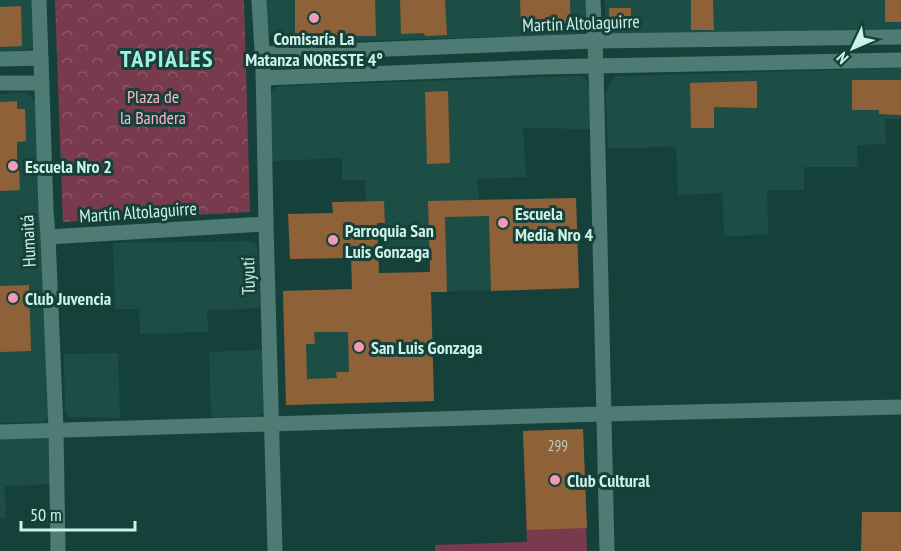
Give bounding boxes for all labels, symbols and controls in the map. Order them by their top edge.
street label: Martín Altolaguirre [522,9,640,37]
marker: Comisaría La Matanza NORESTE 4° [307,11,321,25]
north arrow [823,18,883,78]
place label: Comisaría La Matanza NORESTE 4° [245,27,383,71]
district label: TAPIALES [120,43,214,74]
text: N [832,48,852,68]
park label: Plaza de la Bandera [120,85,186,129]
place label: Escuela Nro 2 [25,155,112,178]
marker: Escuela Nro 2 [6,159,20,173]
street label: Martín Altolaguirre [79,196,197,228]
place label: Escuela Media Nro 4 [515,202,594,246]
street label: Humaitá [15,214,41,268]
marker: Escuela Media Nro 4 [496,216,510,230]
place label: Parroquia San Luis Gonzaga [345,219,434,263]
marker: Parroquia San Luis Gonzaga [326,233,340,247]
street label: Tuyutí [236,257,260,295]
place label: Club Juvencia [25,287,111,310]
marker: Club Juvencia [6,291,20,305]
place label: San Luis Gonzaga [371,336,482,359]
marker: San Luis Gonzaga [352,340,366,354]
house number: 299 [548,436,568,455]
place label: Club Cultural [567,469,651,492]
marker: Club Cultural [548,473,562,487]
scale bar [21,494,135,532]
text: 50 m [30,503,62,526]

